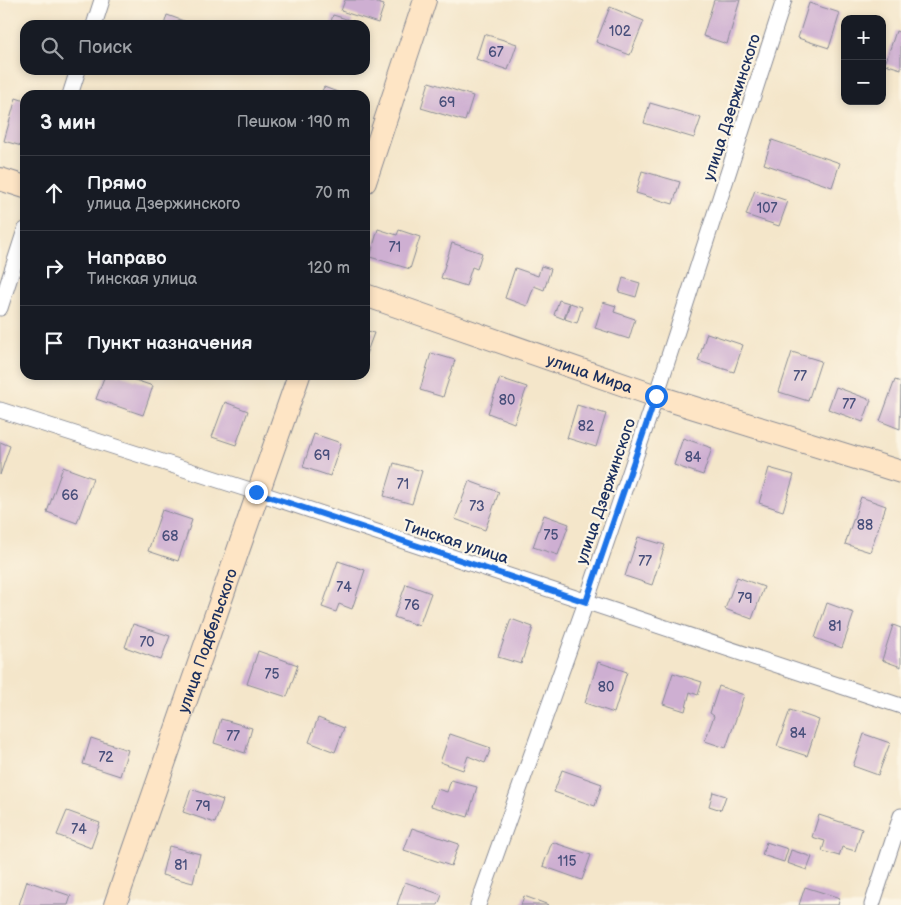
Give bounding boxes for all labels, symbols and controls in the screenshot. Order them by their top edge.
map controls [841,15,886,105]
button: + [841,15,886,60]
search box [20,20,370,75]
house number: 102 [609,23,632,40]
street label: улица Дзержинского [700,32,765,183]
icon: search [38,34,66,62]
text: Поиск [78,36,132,59]
house number: 67 [488,44,504,61]
button: − [841,60,886,105]
house number: 69 [439,94,455,111]
text: 3 мин [40,110,96,135]
text: Пешком · 190 m [237,113,350,132]
text: Прямо [87,172,147,195]
icon: ahead [40,179,68,207]
text: 70 m [315,184,350,203]
text: улица Дзержинского [87,195,240,214]
house number: 107 [757,200,777,217]
house number: 71 [389,239,401,256]
text: Направо [87,247,167,270]
icon: right [40,254,68,282]
text: 120 m [307,259,350,278]
text: Тинская улица [87,270,197,289]
icon: arrive [40,329,68,357]
text: Пункт назначения [87,332,252,355]
street label: улица Мира [544,351,635,398]
house number: 77 [793,368,807,385]
route start [645,385,668,408]
house number: 80 [499,392,515,409]
house number: 77 [842,396,856,413]
street label: улица Дзержинского [573,416,640,567]
house number: 82 [578,418,595,435]
house number: 69 [314,447,330,464]
house number: 84 [685,449,702,466]
house number: 71 [397,476,409,493]
route end [245,481,268,504]
house number: 66 [61,487,79,504]
house number: 73 [469,498,485,515]
street label: Тинская улица [400,516,511,569]
house number: 88 [857,517,873,534]
house number: 75 [544,527,558,544]
house number: 68 [162,528,178,545]
house number: 77 [638,553,652,570]
street label: улица Подбельского [174,566,242,716]
house number: 74 [336,579,352,596]
house number: 79 [738,590,752,607]
house number: 76 [404,597,420,614]
house number: 81 [828,618,842,635]
house number: 70 [139,634,155,651]
house number: 75 [265,666,279,683]
house number: 80 [598,679,614,696]
house number: 84 [790,725,807,742]
house number: 77 [226,728,240,745]
house number: 72 [98,749,114,766]
house number: 79 [196,798,210,815]
house number: 74 [71,821,87,838]
house number: 115 [558,853,576,870]
house number: 81 [174,857,188,874]

